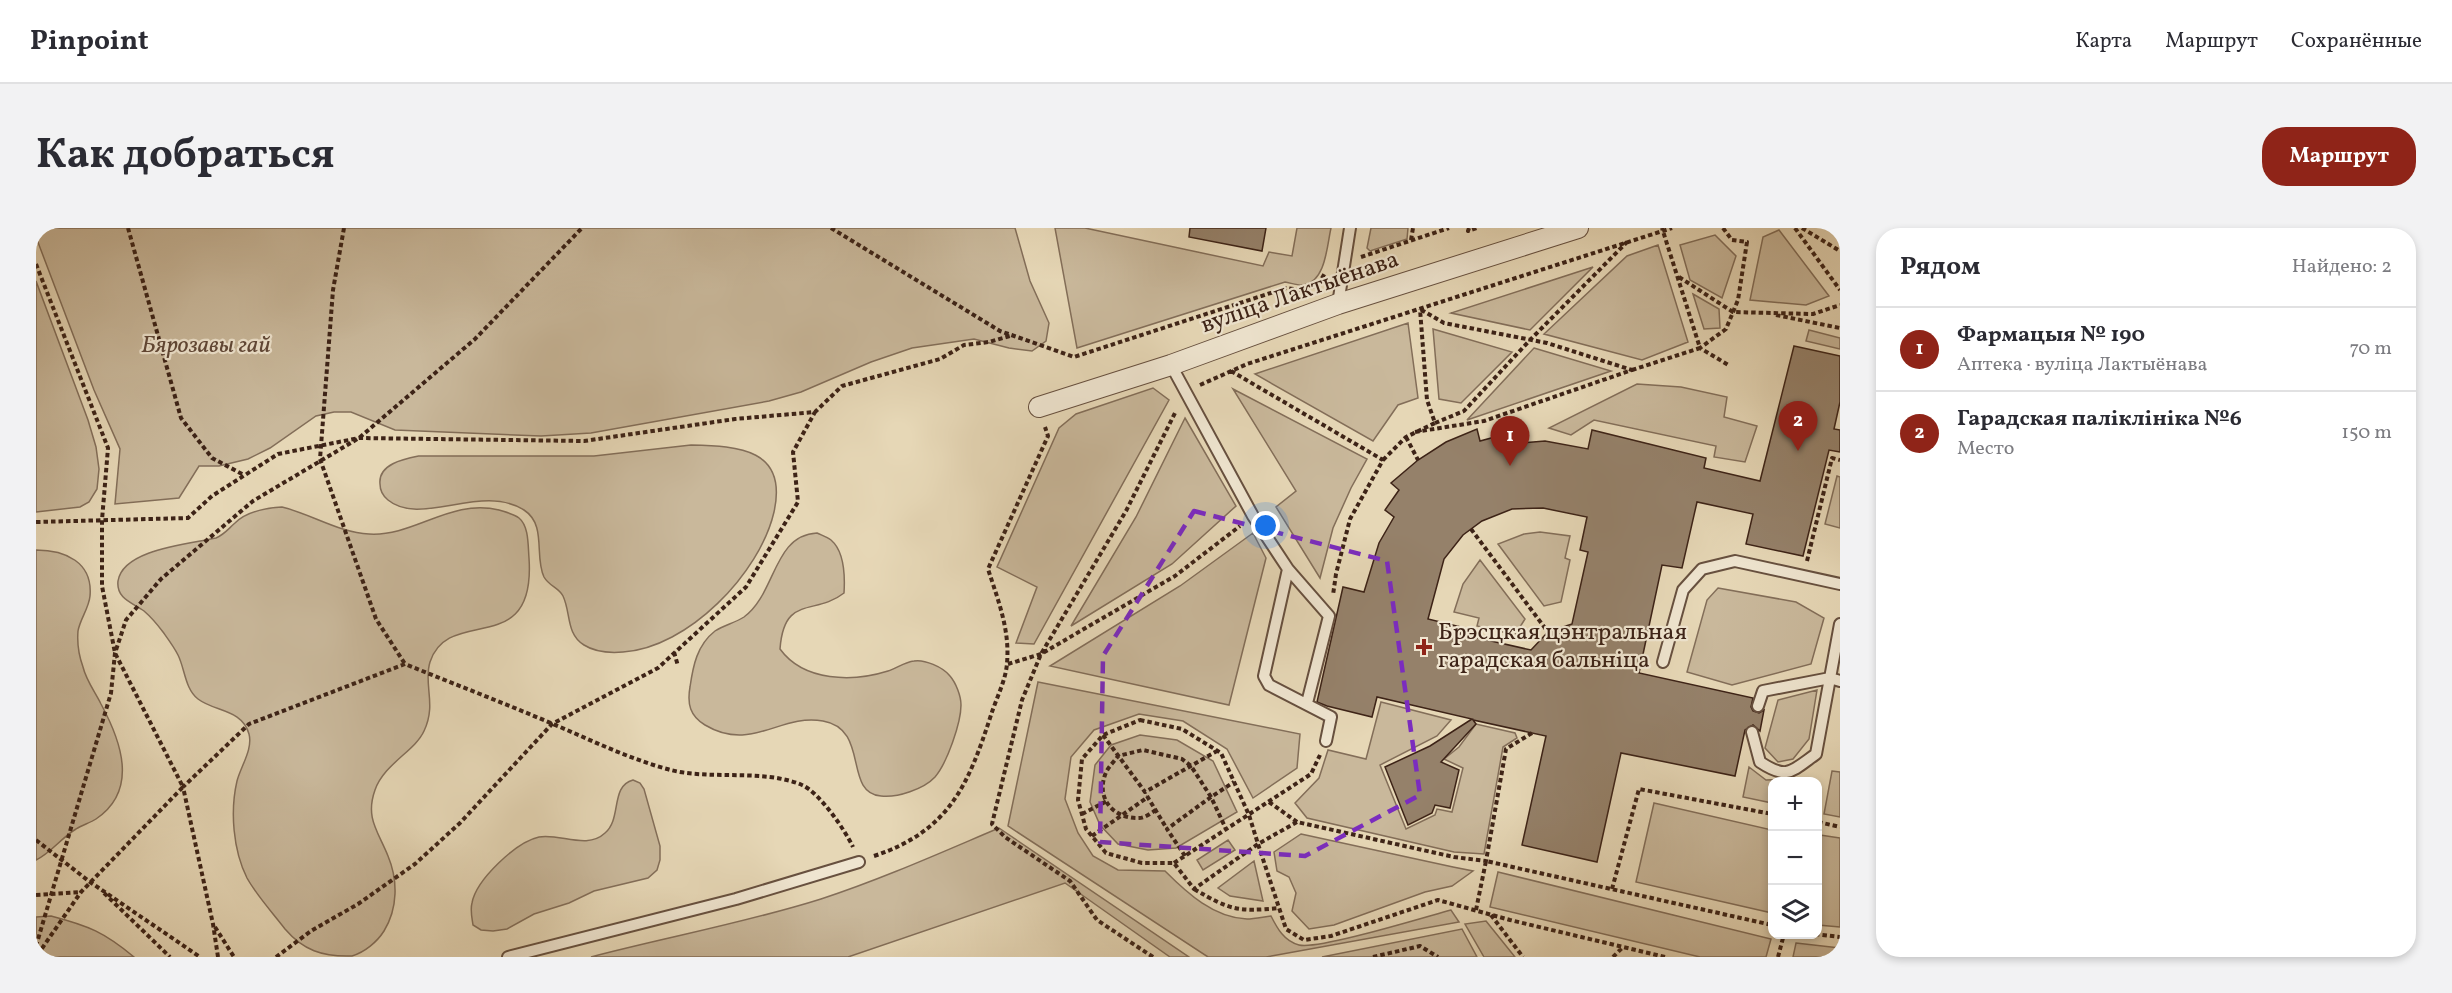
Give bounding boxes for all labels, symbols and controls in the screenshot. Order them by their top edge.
text: Pinpoint [30,22,148,61]
text: Карта [2075,27,2132,56]
text: Маршрут [2165,27,2258,56]
text: Сохранённые [2291,27,2422,56]
text: Как добраться [36,127,335,186]
button: Маршрут [2262,127,2416,186]
street label: вуліца Лактыёнава [1196,243,1404,343]
text: Рядом [1900,249,1980,285]
text: Найдено: 2 [2292,253,2392,281]
text: Фармацыя № 190 [1957,320,2145,351]
park label: Бярозавы гай [141,329,271,363]
text: 1 [1915,335,1924,363]
text: 70 m [2349,335,2392,363]
text: Аптека · вуліца Лактыёнава [1957,351,2208,379]
pin: 2 [1778,402,1818,451]
text: Гарадская паліклініка №6 [1957,404,2242,435]
pin: 1 [1490,416,1530,466]
text: 2 [1914,419,1925,447]
text: 150 m [2341,419,2392,447]
text: Место [1957,435,2014,463]
your location [1251,511,1280,540]
place label: Брэсцкая цэнтральная гарадская бальніца [1438,616,1687,678]
marker: Брэсцкая цэнтральная гарадская бальніца [1415,638,1433,656]
map controls [1768,777,1822,939]
button: + [1768,777,1822,831]
button: − [1768,831,1822,885]
button: layers [1768,885,1822,939]

